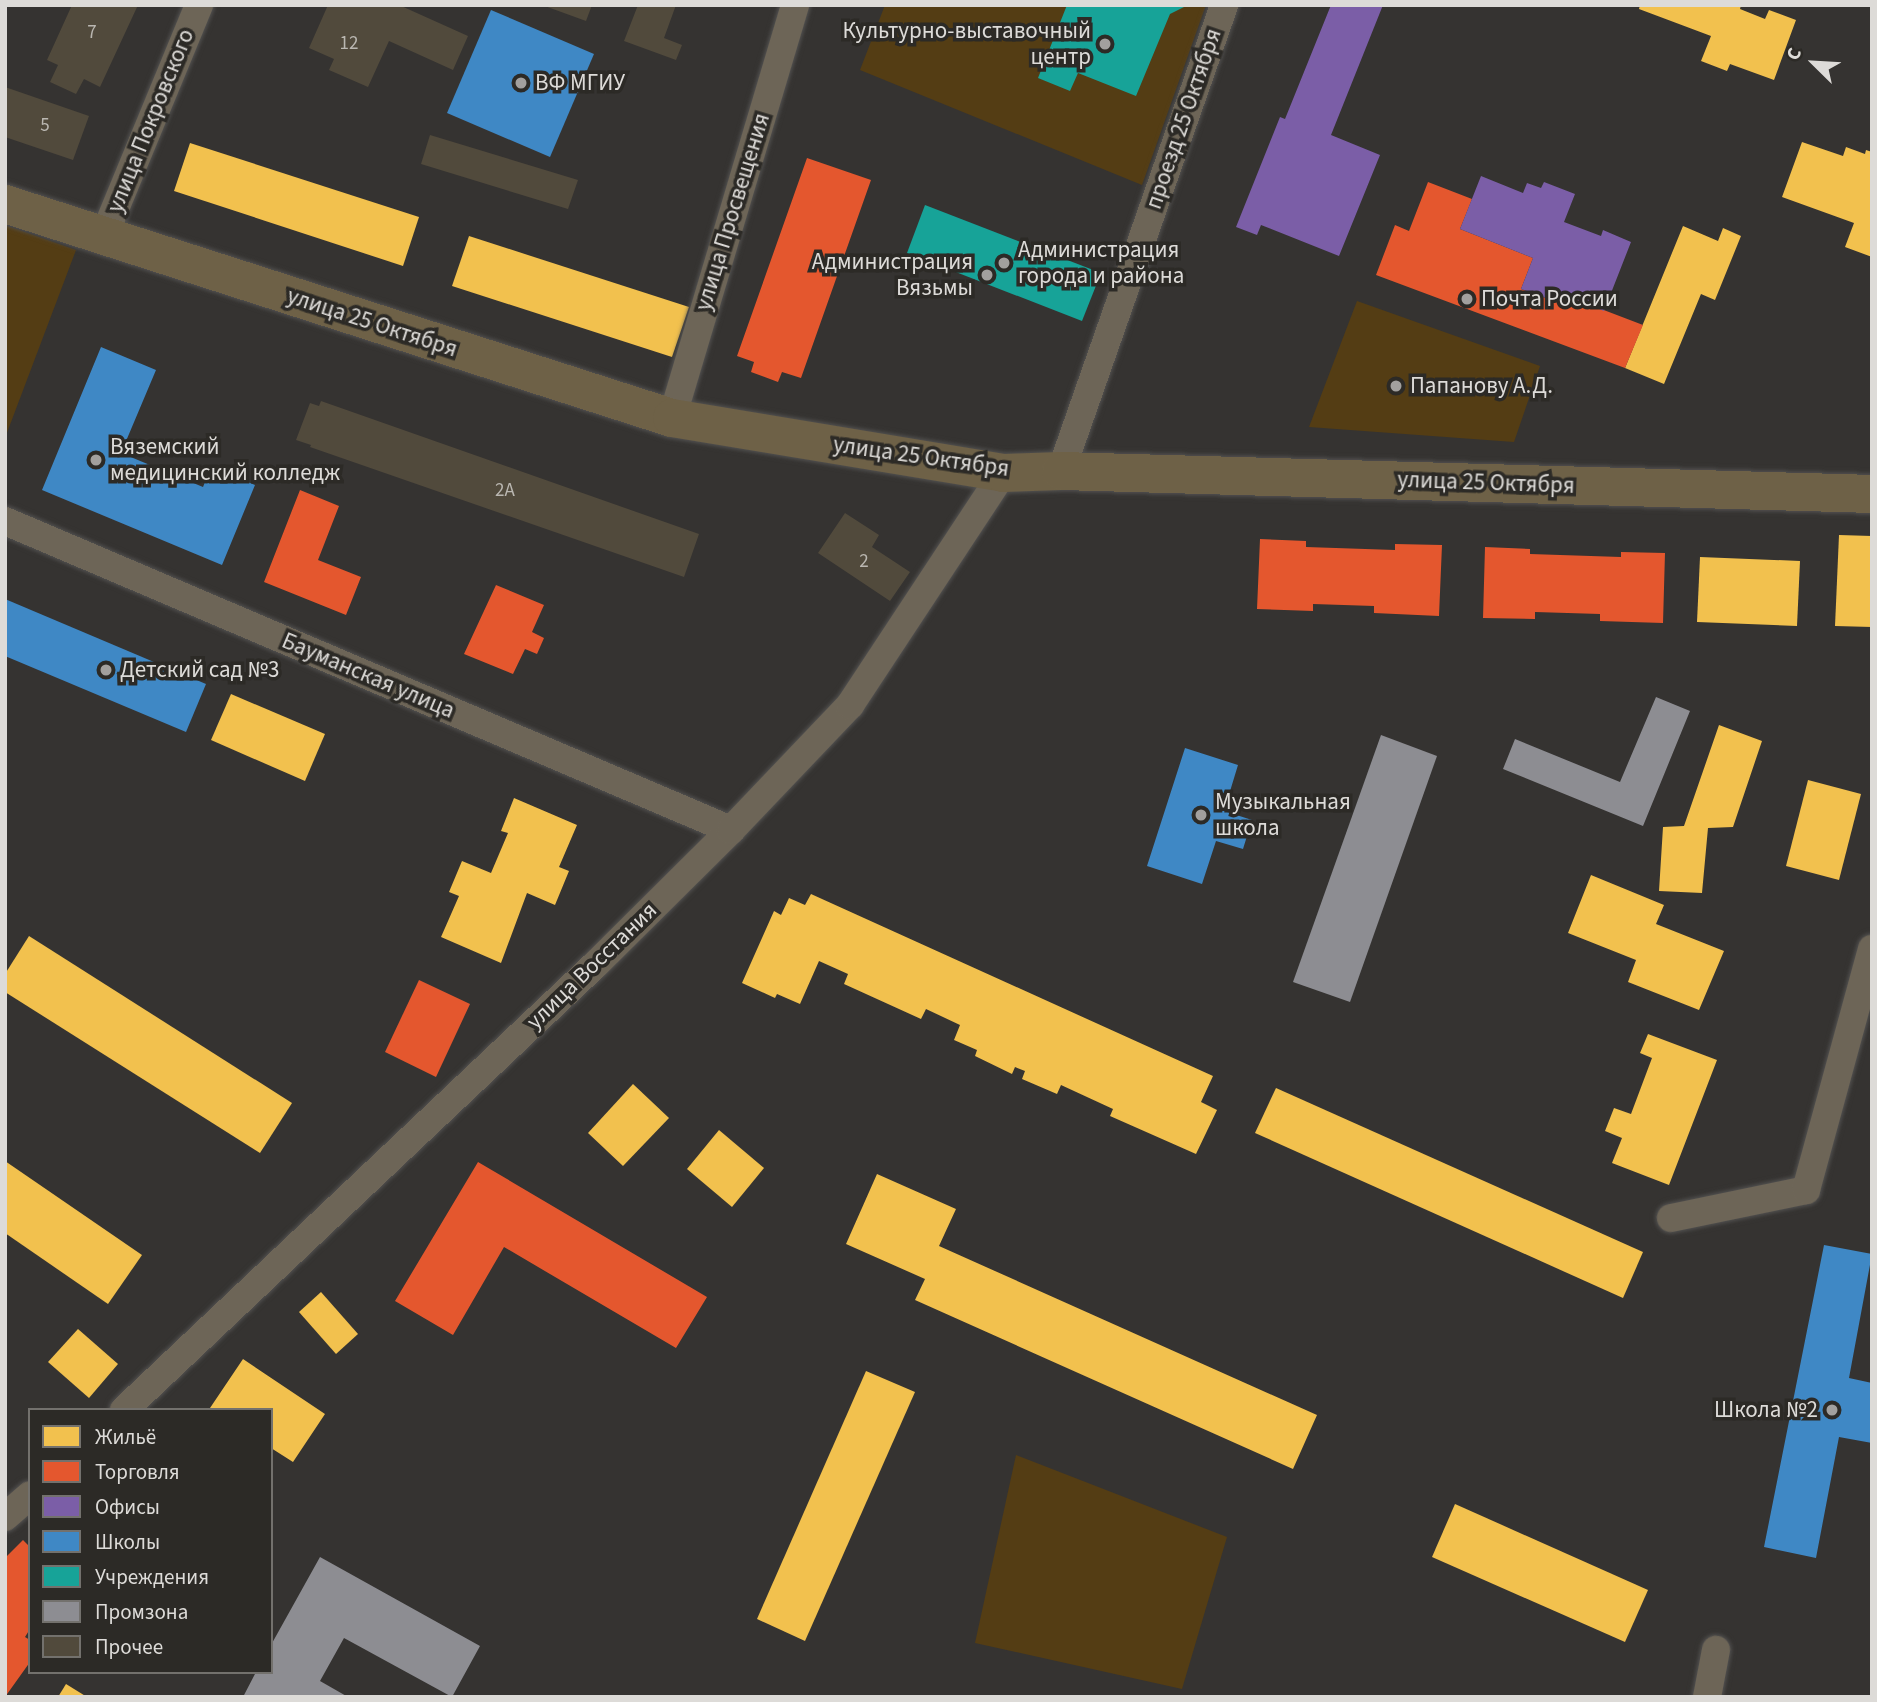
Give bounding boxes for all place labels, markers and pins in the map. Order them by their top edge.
place label: Культурно-выставочный центр [842,17,1091,71]
marker: Культурно-выставочный центр [1097,36,1113,52]
place label: ВФ МГИУ [535,69,625,97]
marker: ВФ МГИУ [513,75,529,91]
place label: Администрация города и района [1018,236,1184,290]
place label: Администрация Вязьмы [812,248,973,302]
marker: Администрация города и района [996,255,1012,271]
marker: Администрация Вязьмы [979,267,995,283]
place label: Почта России [1481,285,1618,313]
marker: Почта России [1459,291,1475,307]
place label: Папанову А.Д. [1410,372,1553,400]
marker: Папанову А.Д. [1388,378,1404,394]
place label: Вяземский медицинский колледж [110,433,340,487]
marker: Вяземский медицинский колледж [88,452,104,468]
place label: Детский сад №3 [120,656,279,684]
marker: Детский сад №3 [98,662,114,678]
place label: Музыкальная школа [1215,788,1351,842]
marker: Музыкальная школа [1193,807,1209,823]
place label: Школа №2 [1714,1396,1818,1424]
marker: Школа №2 [1824,1402,1840,1418]

